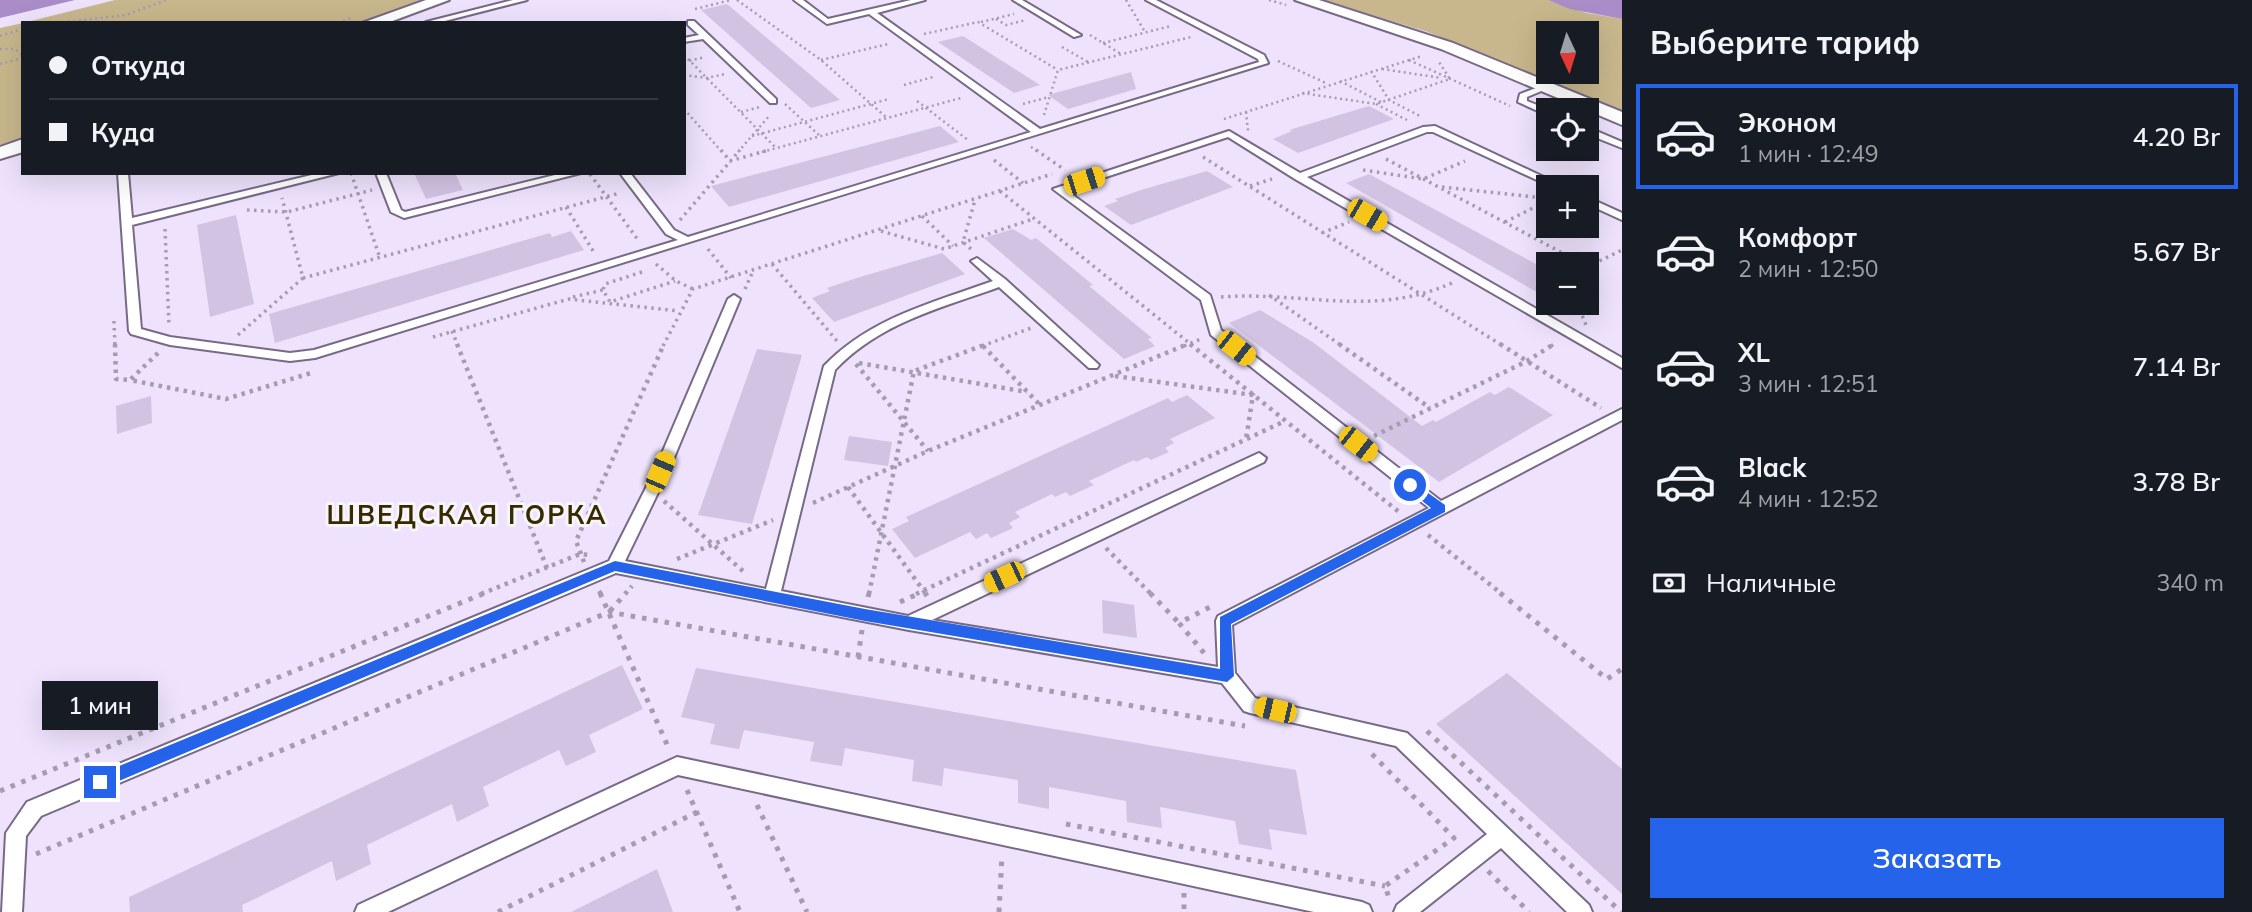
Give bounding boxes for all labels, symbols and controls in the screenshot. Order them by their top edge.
north arrow [1536,21,1600,84]
map controls [1536,21,1599,315]
text: Выберите тариф [1650,22,1920,62]
text: Откуда [91,49,186,82]
button: locate [1536,98,1599,161]
icon: car [1654,105,1717,168]
text: Эконом [1738,106,1837,139]
text: Куда [91,116,155,149]
text: 4.20 Br [2132,120,2220,153]
text: 1 мин · 12:49 [1738,139,1878,168]
car [1061,165,1108,197]
button: + [1536,175,1599,238]
car [1344,195,1391,235]
icon: car [1654,220,1717,283]
text: Комфорт [1738,221,1857,254]
text: 5.67 Br [2132,235,2220,268]
button: − [1536,252,1599,315]
text: 2 мин · 12:50 [1738,254,1878,283]
car [1213,327,1260,369]
icon: car [1654,335,1717,398]
text: XL [1738,336,1770,369]
text: 7.14 Br [2132,350,2220,383]
text: 3 мин · 12:51 [1738,369,1878,398]
car [1335,423,1382,465]
car [643,449,678,495]
icon: car [1654,450,1717,513]
text: Black [1738,451,1806,484]
text: 3.78 Br [2132,465,2220,498]
route start [1394,469,1426,501]
text: 4 мин · 12:52 [1738,484,1878,513]
district label: ШВЕДСКАЯ ГОРКА [326,498,608,531]
car [981,559,1028,595]
icon: cash [1650,564,1688,602]
text: Наличные [1706,566,1836,599]
text: 340 m [2156,568,2224,597]
callout: 1 мин [42,680,158,730]
text: 1 мин [68,691,132,720]
car [1253,695,1298,725]
route end [84,766,116,798]
button: Заказать [1650,818,2224,898]

